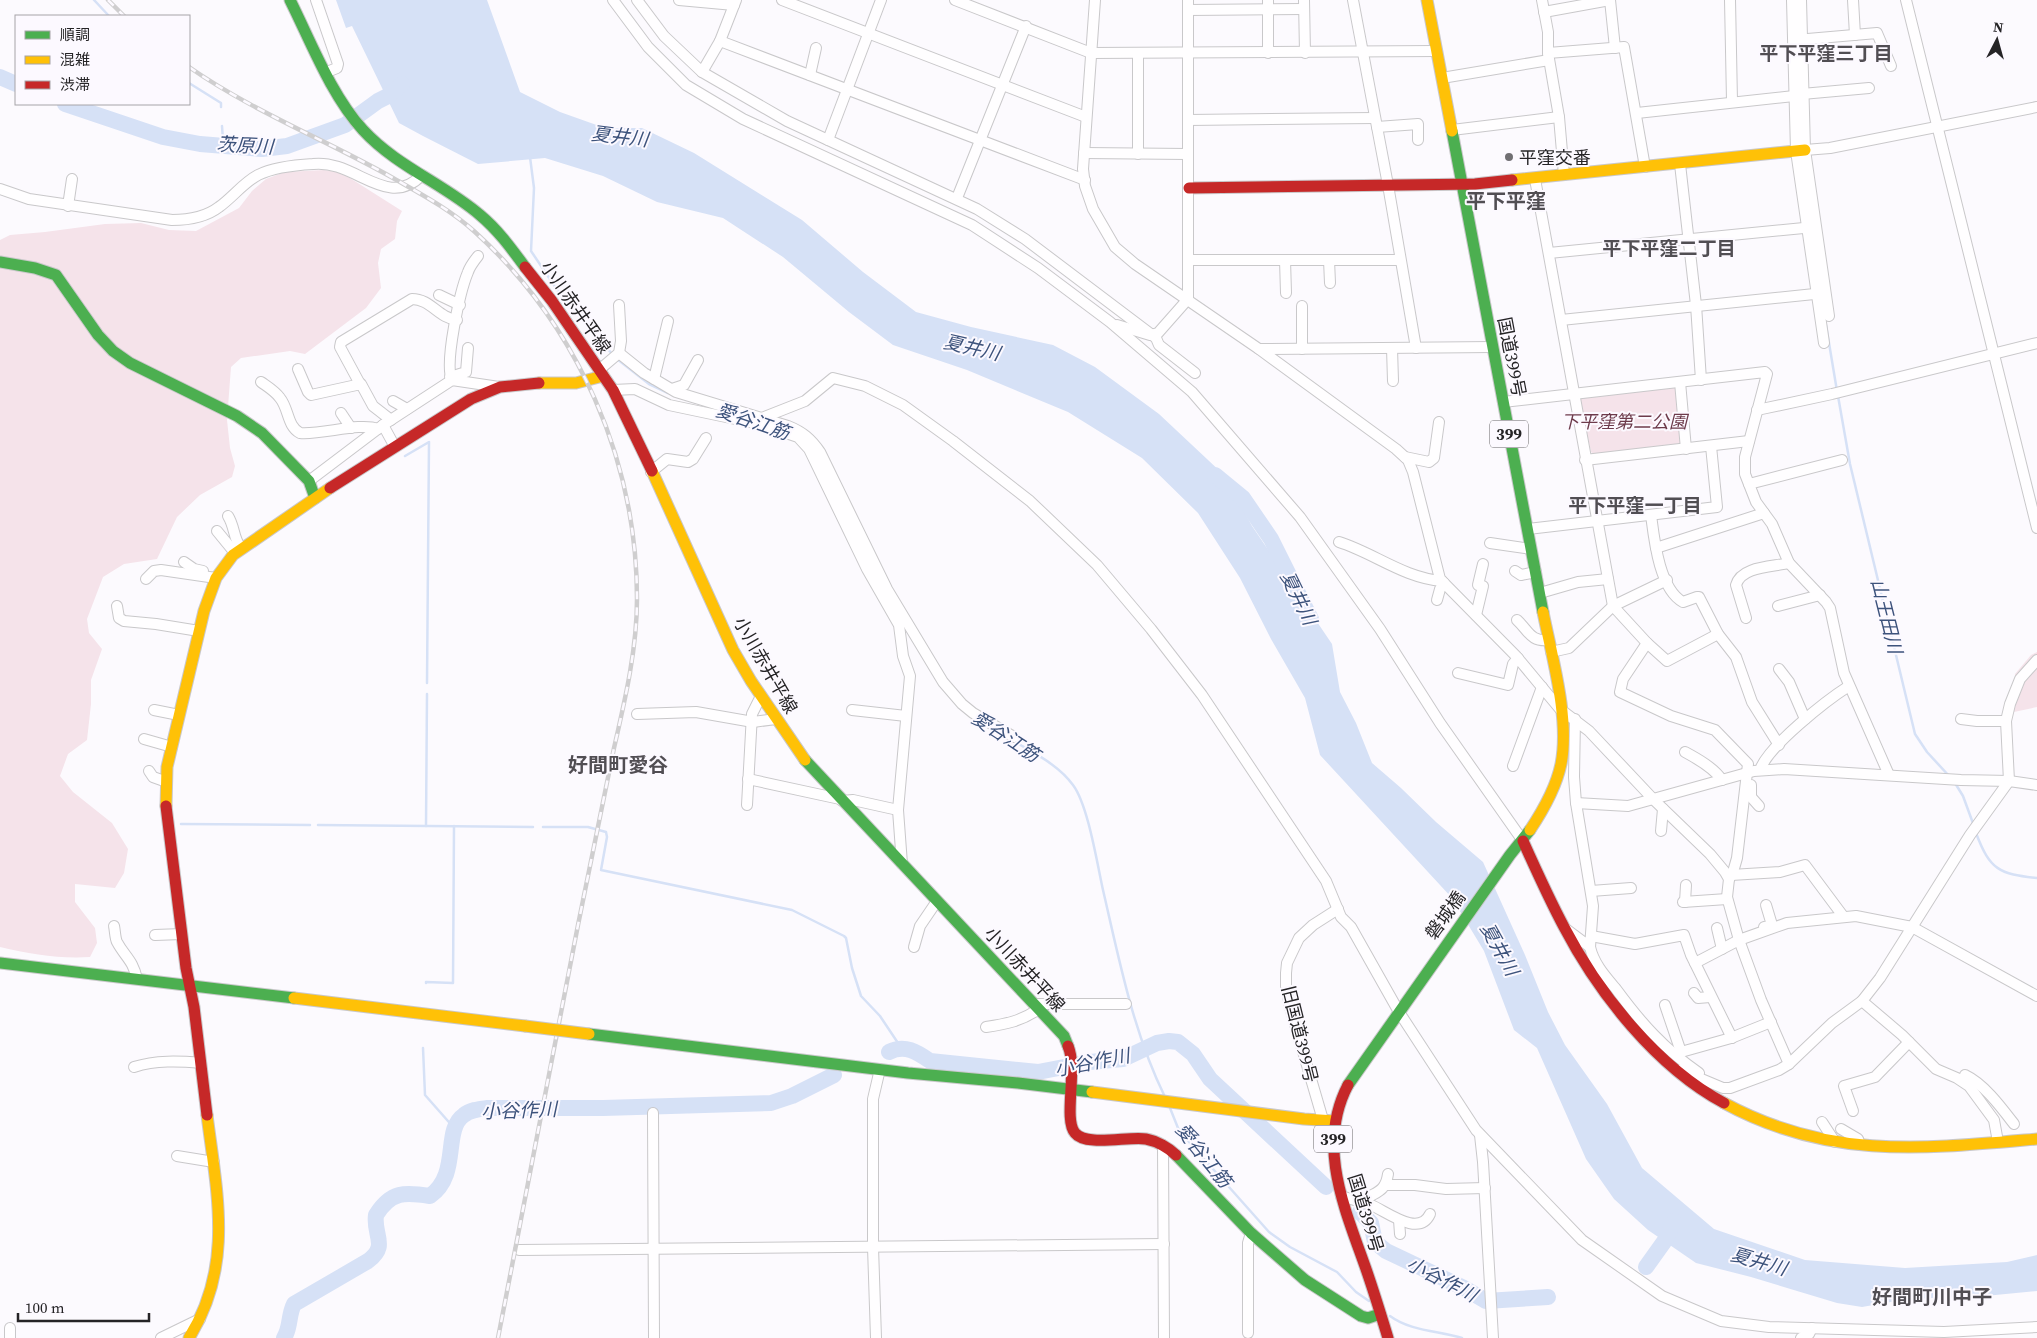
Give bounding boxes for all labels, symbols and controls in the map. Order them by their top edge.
legend [15,15,190,105]
north arrow [1972,15,2022,65]
text: N [1992,17,2004,38]
text: 順調 [60,24,90,45]
district label: 平下平窪三丁目 [1759,40,1893,66]
text: 混雑 [60,49,90,70]
text: 渋滞 [60,74,90,95]
water label: 夏井川 [590,120,652,153]
water label: 茨原川 [216,131,276,160]
place label: 平窪交番 [1519,145,1591,170]
marker: 平窪交番 [1503,151,1515,163]
district label: 平下平窪 [1466,187,1546,215]
district label: 平下平窪二丁目 [1602,235,1736,261]
street label: 小川赤井平線 [535,256,617,358]
street label: 国道399号 [1492,315,1532,399]
water label: 夏井川 [941,328,1005,367]
water label: 愛谷江筋 [713,396,796,447]
park label: 下平窪第二公園 [1561,409,1690,434]
road number: 399 [1490,420,1528,448]
district label: 平下平窪一丁目 [1568,492,1702,518]
water label: 夏井川 [1275,567,1324,631]
water label: 山王田川 [1865,576,1909,658]
street label: 小川赤井平線 [728,612,804,718]
water label: 愛谷江筋 [967,704,1047,769]
district label: 好間町愛谷 [568,751,668,779]
street label: 磐城橋 [1419,886,1471,944]
water label: 夏井川 [1475,918,1526,982]
street label: 小川赤井平線 [979,921,1071,1017]
street label: 旧国道399号 [1276,983,1324,1085]
water label: 小谷作川 [1052,1042,1134,1082]
water label: 小谷作川 [481,1096,559,1124]
water label: 愛谷江筋 [1170,1117,1240,1195]
road number: 399 [1314,1126,1352,1152]
street label: 国道399号 [1342,1171,1390,1255]
water label: 夏井川 [1728,1241,1792,1282]
water label: 小谷作川 [1402,1250,1484,1309]
district label: 好間町川中子 [1872,1283,1992,1311]
scale bar [18,1290,149,1322]
text: 100 m [25,1297,65,1318]

